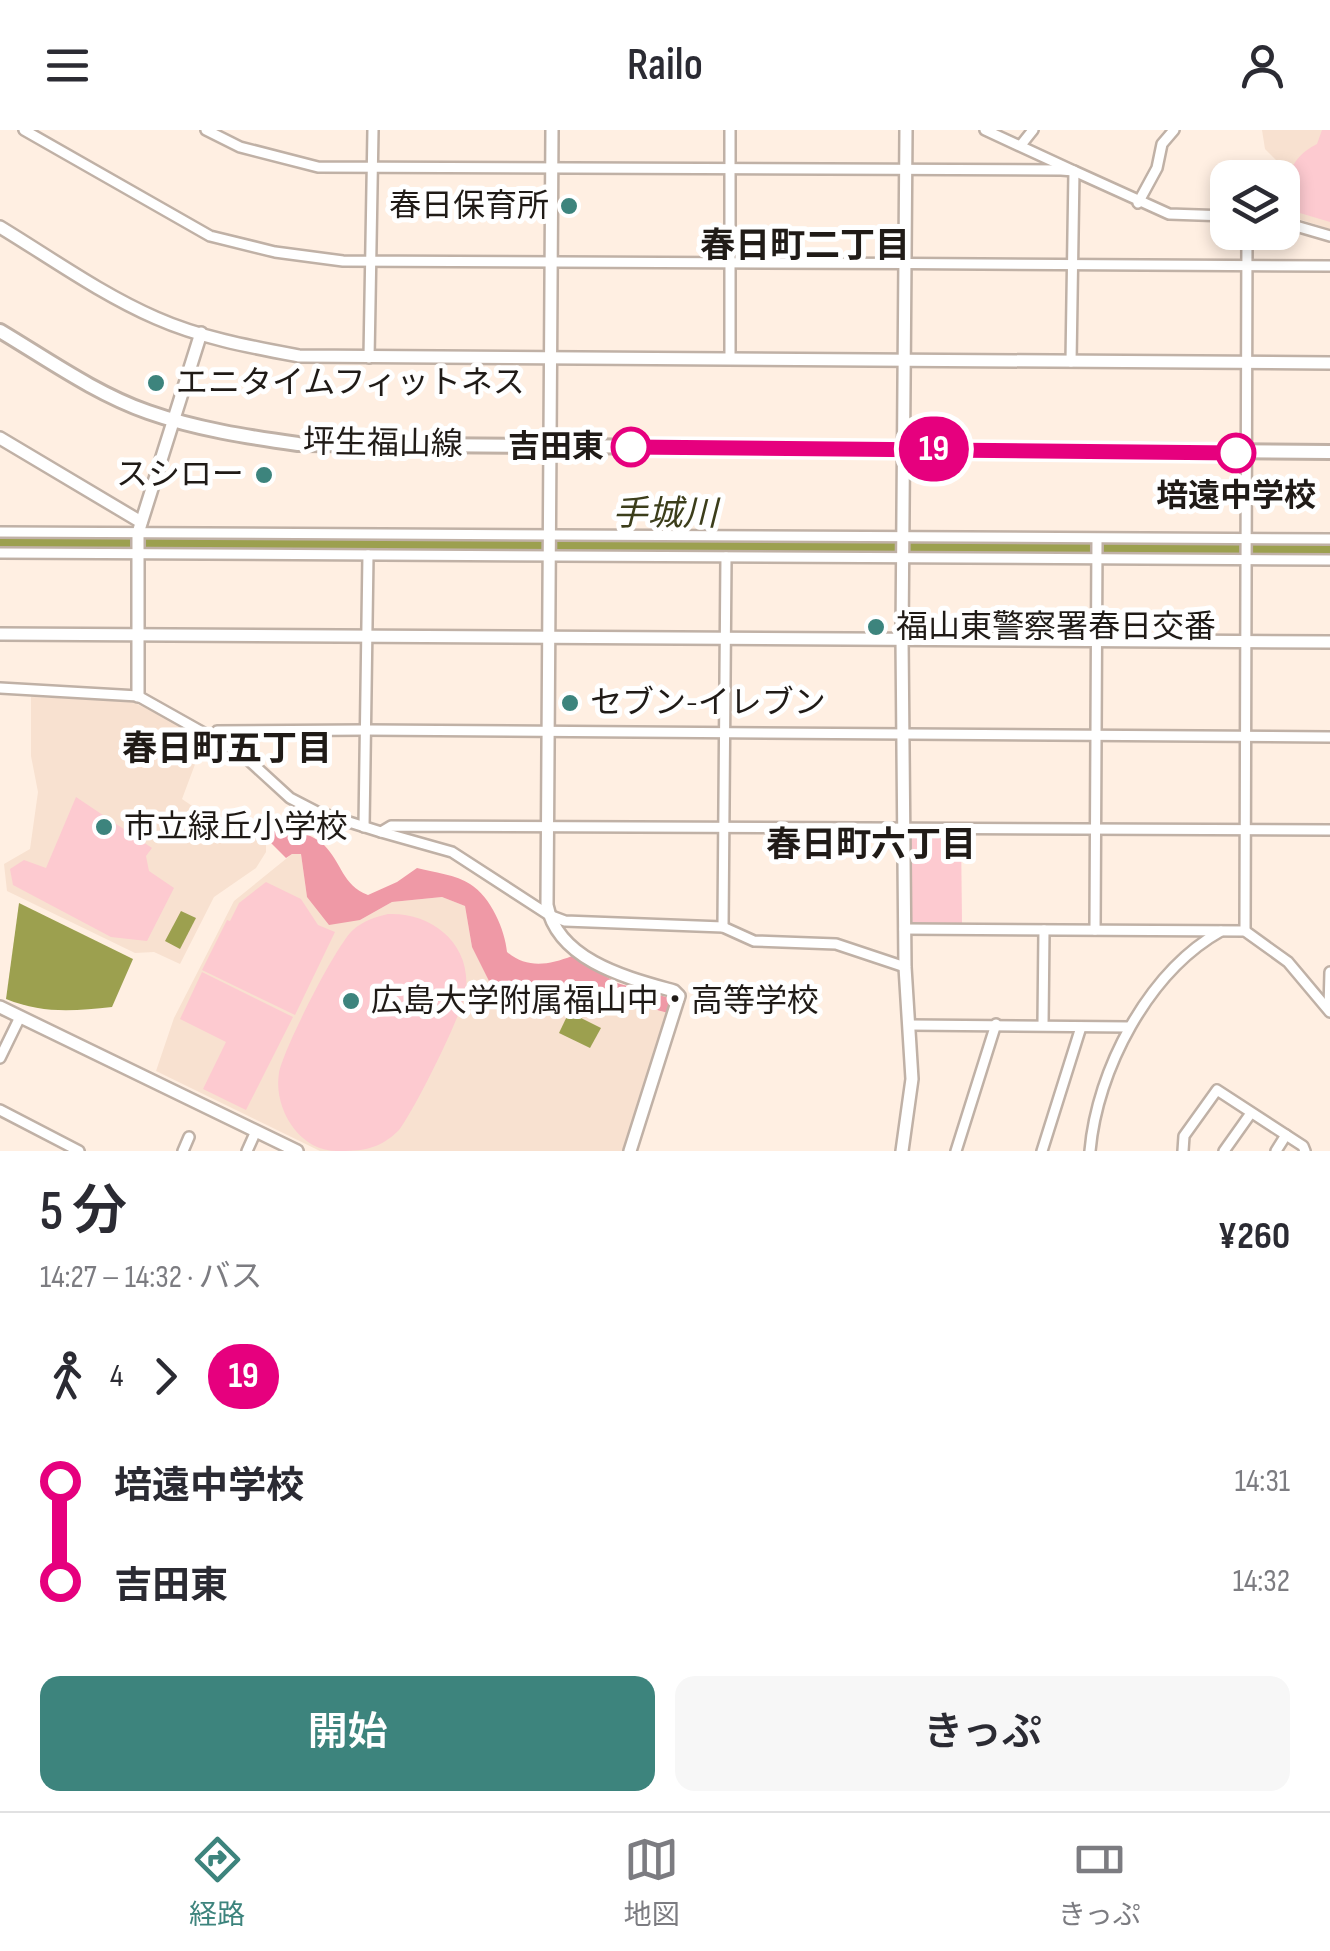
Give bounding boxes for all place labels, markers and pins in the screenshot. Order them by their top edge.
place label: 春日保育所 [389,187,549,226]
marker: 春日保育所 [558,195,580,217]
place label: エニタイムフィットネス [176,364,525,403]
marker: エニタイムフィットネス [145,372,167,394]
place label: 吉田東 [508,428,604,467]
marker: 吉田東 [612,428,650,466]
marker: 培遠中学校 [1217,434,1255,472]
place label: スシロー [116,456,244,495]
marker: スシロー [253,464,275,486]
place label: 培遠中学校 [1156,477,1316,516]
place label: 福山東警察署春日交番 [896,608,1216,647]
marker: 福山東警察署春日交番 [865,616,887,638]
place label: セブン-イレブン [590,684,826,723]
marker: セブン-イレブン [559,692,581,714]
place label: 市立緑丘小学校 [124,808,348,847]
marker: 市立緑丘小学校 [93,816,115,838]
place label: 広島大学附属福山中・高等学校 [371,982,819,1021]
marker: 広島大学附属福山中・高等学校 [340,990,362,1012]

